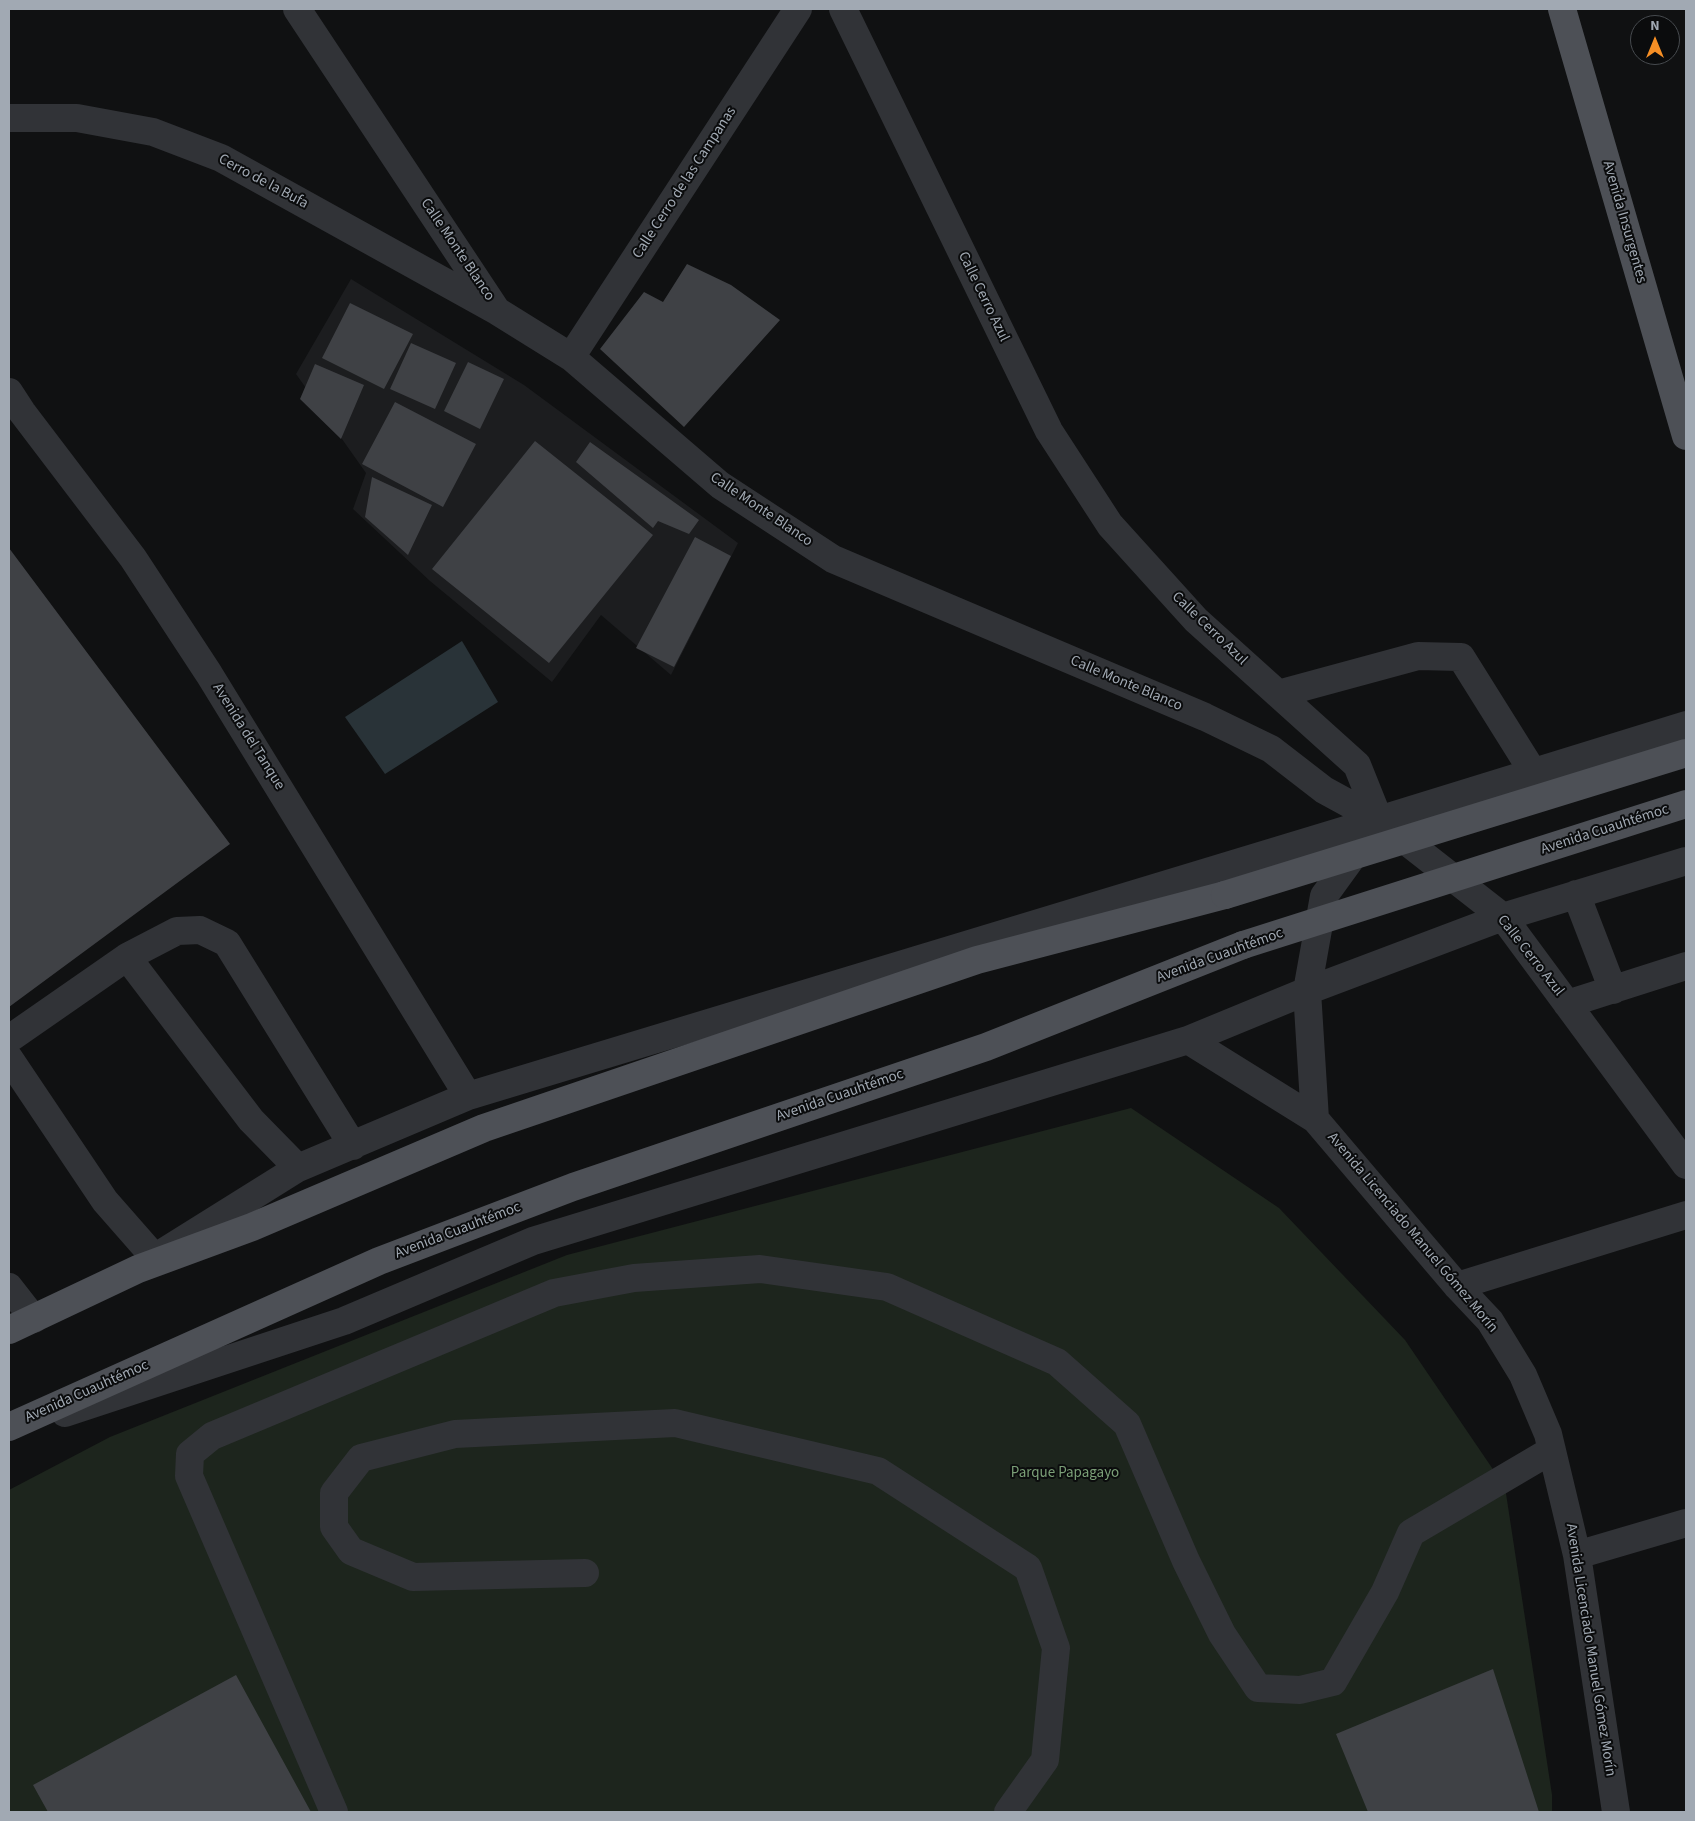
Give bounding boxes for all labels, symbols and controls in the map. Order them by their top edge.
north arrow [1630,15,1680,65]
text: N [1650,16,1660,36]
street label: Calle Cerro de las Campanas [629,104,741,262]
street label: Cerro de la Bufa [215,151,311,213]
street label: Avenida Insurgentes [1598,159,1650,285]
street label: Calle Monte Blanco [416,195,498,305]
street label: Calle Cerro Azul [953,249,1013,345]
street label: Calle Monte Blanco [706,469,816,551]
street label: Calle Cerro Azul [1168,588,1250,670]
street label: Calle Monte Blanco [1067,652,1185,716]
street label: Avenida del Tanque [208,680,288,794]
street label: Avenida Cuauhtémoc [1539,801,1671,859]
street label: Calle Cerro Azul [1493,912,1567,1000]
street label: Avenida Cuauhtémoc [1154,925,1286,987]
street label: Avenida Cuauhtémoc [774,1066,906,1126]
street label: Avenida Licenciado Manuel Gómez Morín [1323,1129,1501,1337]
street label: Avenida Cuauhtémoc [393,1199,523,1263]
street label: Avenida Cuauhtémoc [22,1357,152,1427]
park label: Parque Papagayo [1011,1465,1119,1483]
street label: Avenida Licenciado Manuel Gómez Morín [1561,1522,1619,1778]

